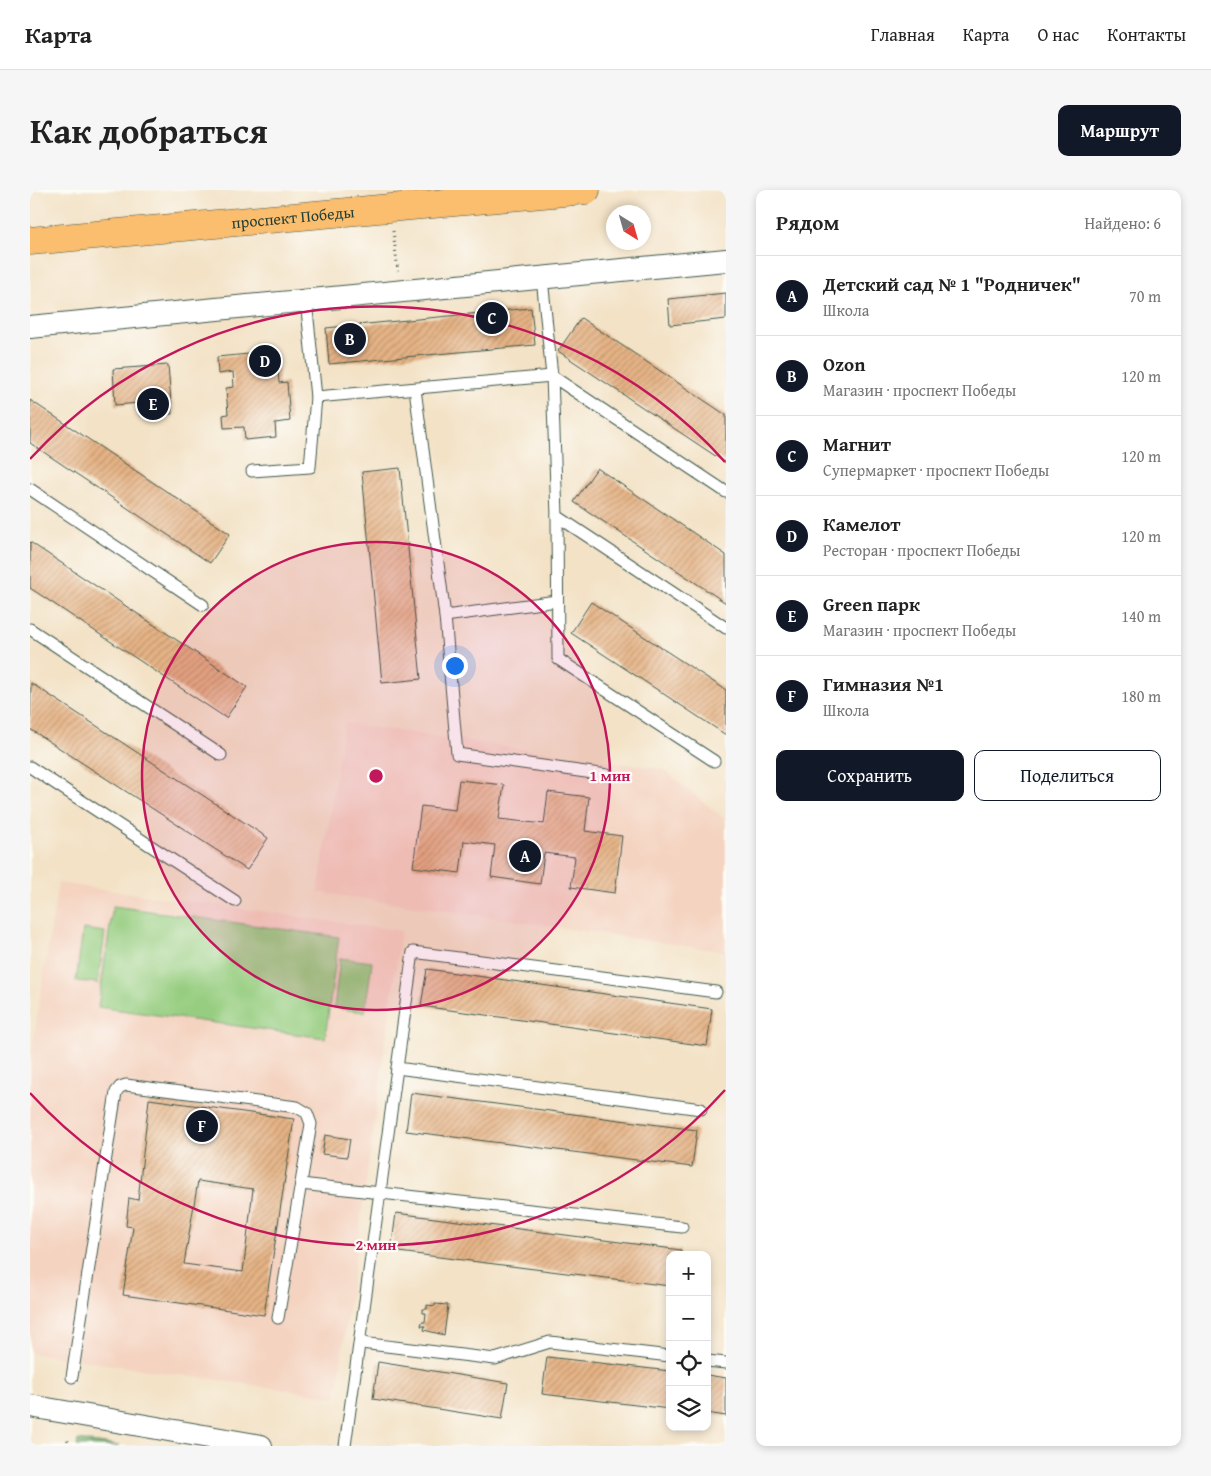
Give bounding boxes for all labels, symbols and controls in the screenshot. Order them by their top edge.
text: Карта [25,17,92,52]
text: Главная [871,21,935,48]
text: Карта [963,21,1009,48]
text: О нас [1037,21,1079,48]
text: Контакты [1107,21,1186,48]
text: Как добраться [30,105,268,156]
button: Маршрут [1058,105,1181,156]
street label: проспект Победы [230,199,355,234]
north arrow [606,205,651,250]
text: Рядом [776,207,839,238]
text: Найдено: 6 [1084,211,1161,235]
text: Детский сад № 1 "Родничек" [823,270,1081,298]
text: A [787,284,797,308]
text: 70 m [1129,284,1161,308]
text: Школа [823,298,869,322]
pin: C [476,299,508,337]
pin: B [334,320,366,358]
pin: D [249,342,281,380]
text: Ozon [823,350,865,378]
text: B [787,364,797,388]
text: 120 m [1121,364,1161,388]
text: Магазин · проспект Победы [823,378,1016,402]
pin: E [137,385,169,423]
text: Магнит [823,430,891,458]
text: C [787,444,797,468]
text: 120 m [1121,444,1161,468]
text: Супермаркет · проспект Победы [823,458,1049,482]
text: Камелот [823,510,901,538]
text: D [787,524,797,548]
text: 120 m [1121,524,1161,548]
text: Ресторан · проспект Победы [823,538,1020,562]
text: Green парк [823,590,920,618]
text: E [788,604,796,628]
text: 140 m [1121,604,1161,628]
text: Магазин · проспект Победы [823,618,1016,642]
your location [442,653,468,679]
text: Гимназия №1 [823,670,944,698]
text: F [788,684,796,708]
text: 180 m [1121,684,1161,708]
text: Школа [823,698,869,722]
button: Сохранить [776,750,964,801]
button: Поделиться [974,750,1161,801]
text: 1 мин [590,765,631,786]
centre of rings [367,767,385,785]
pin: A [509,837,541,875]
pin: F [186,1107,218,1145]
text: 2 мин [356,1234,397,1255]
map controls [666,1251,711,1431]
button: + [666,1251,711,1296]
button: − [666,1296,711,1341]
button: locate [666,1341,711,1386]
button: layers [666,1386,711,1431]

